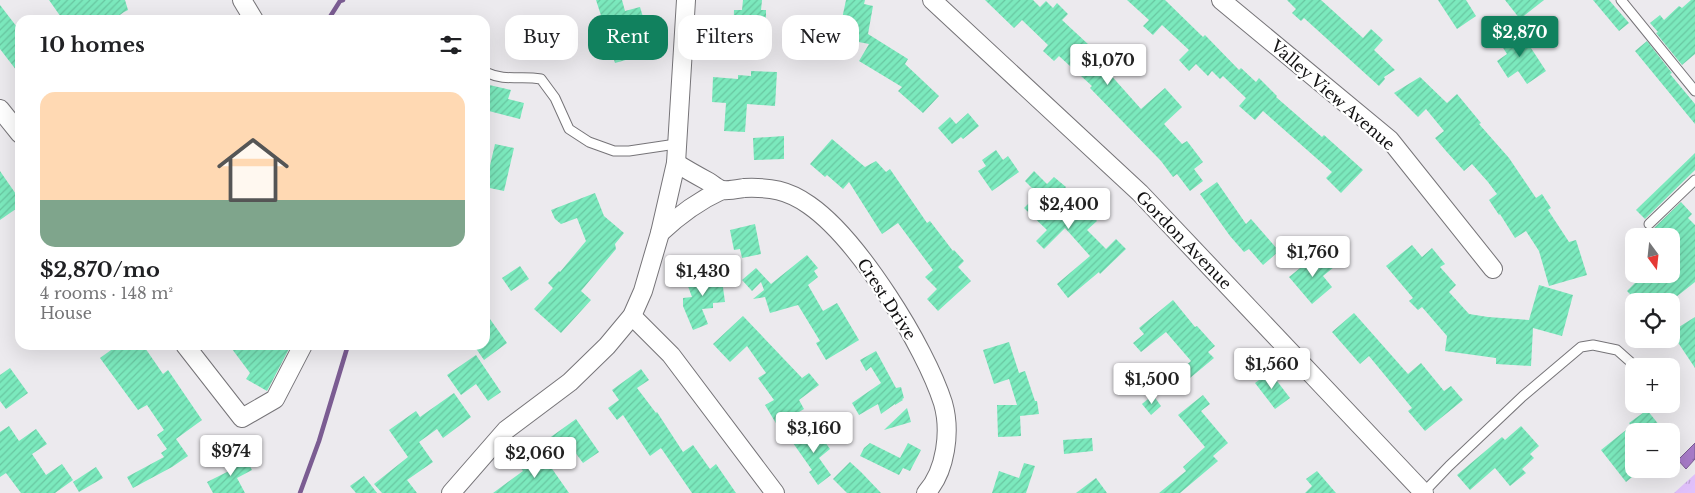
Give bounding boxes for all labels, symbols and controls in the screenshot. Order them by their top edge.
chip: Buy [505,15,578,60]
chip: Rent [588,15,668,60]
chip: Filters [678,15,772,60]
chip: New [782,15,859,60]
pin: $2,870 [1479,15,1561,58]
text: $2,870 [1492,22,1548,42]
icon: filters [437,31,465,59]
text: 10 homes [40,32,145,58]
street label: Valley View Avenue [1266,35,1399,154]
pin: $1,070 [1067,44,1149,86]
text: $1,070 [1081,50,1135,70]
icon: home [208,125,298,215]
street label: Gordon Avenue [1132,187,1236,293]
pin: $2,400 [1028,188,1110,230]
text: $2,400 [1039,194,1099,214]
north arrow [1625,228,1680,282]
map controls [1625,228,1680,478]
pin: $1,760 [1272,236,1354,278]
text: $1,760 [1287,242,1339,262]
pin: $1,430 [662,254,744,297]
street label: Crest Drive [853,255,921,343]
text: $2,870/mo [40,257,160,283]
text: $1,430 [676,261,730,281]
text: 4 rooms · 148 m² [40,283,173,303]
button: locate [1625,293,1680,348]
text: House [40,303,92,323]
pin: $1,560 [1231,348,1313,390]
text: $1,560 [1245,354,1299,374]
button: + [1625,358,1680,413]
pin: $1,500 [1111,362,1193,405]
text: $1,500 [1124,369,1180,389]
pin: $3,160 [773,412,855,454]
text: $3,160 [787,418,841,438]
button: − [1625,423,1680,478]
pin: $974 [201,434,261,477]
pin: $2,060 [494,436,576,479]
text: $974 [211,441,251,461]
text: $2,060 [505,443,565,463]

